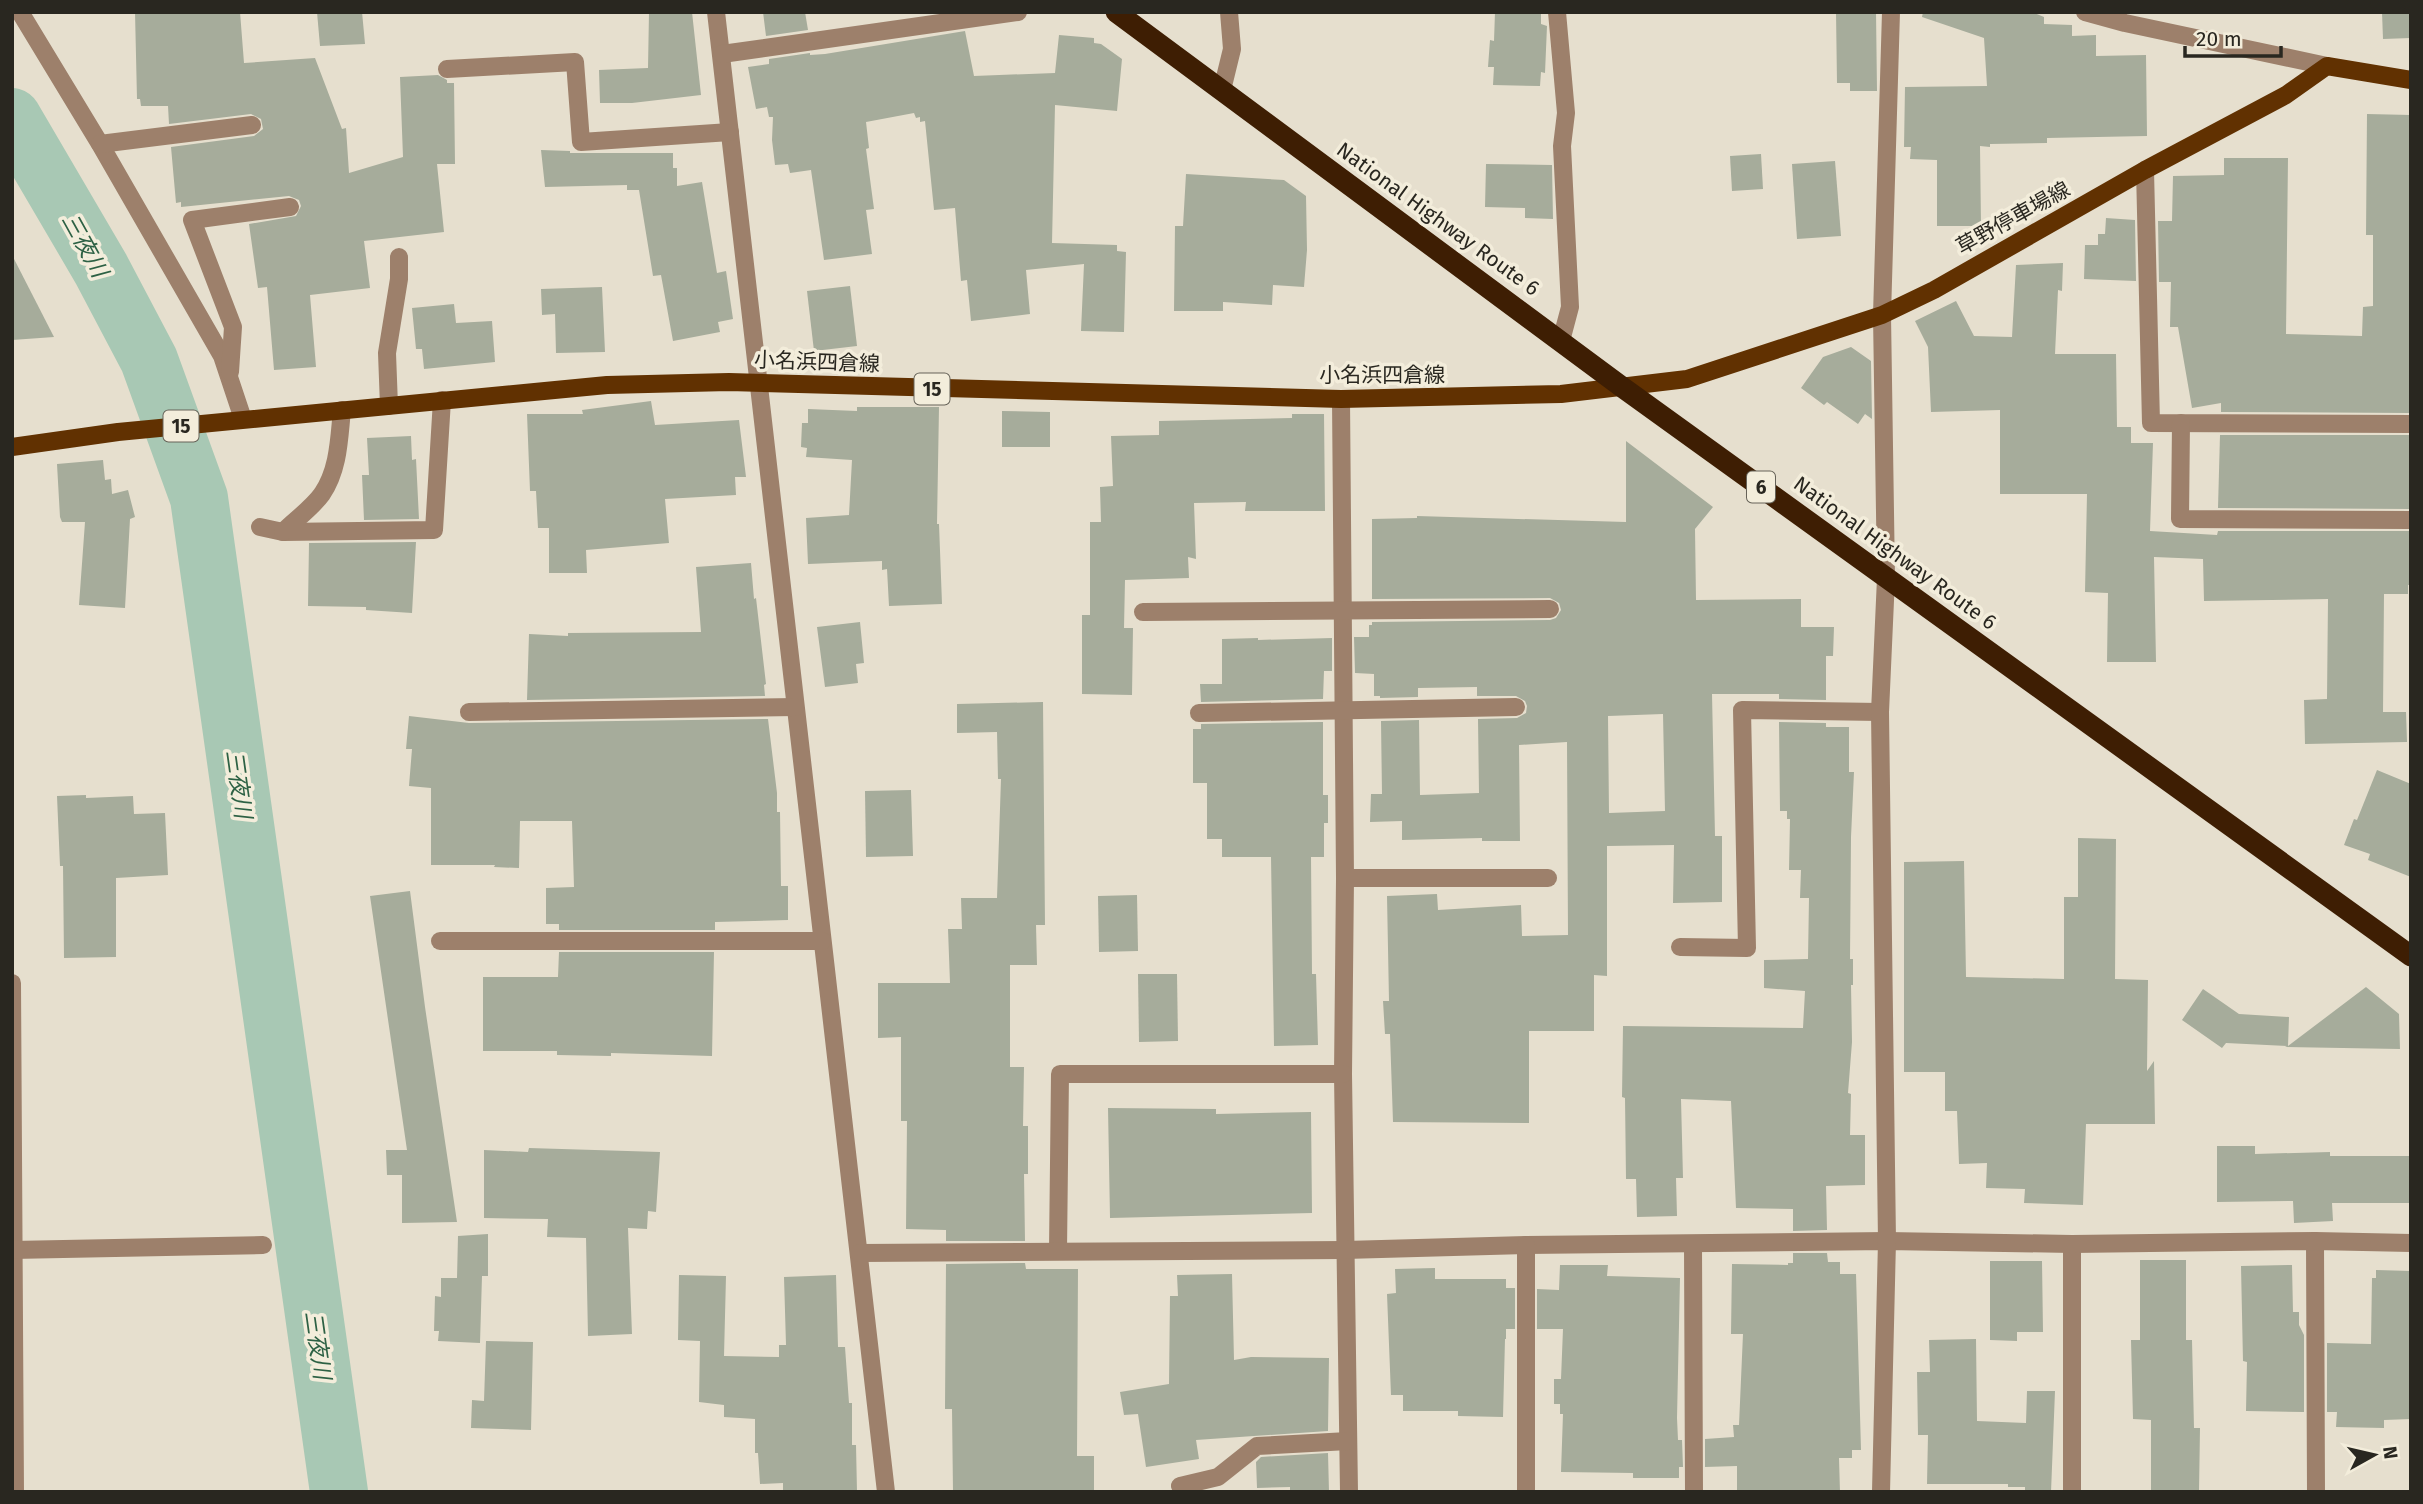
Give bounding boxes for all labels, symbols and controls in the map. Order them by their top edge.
scale bar [2185,14,2281,58]
text: 20 m [2196,26,2242,52]
street label: National Highway Route 6 [1332,137,1544,301]
street label: 草野停車場線 [1952,176,2074,260]
water label: 三夜川 [56,208,115,285]
street label: 小名浜四倉線 [754,347,880,377]
street label: 小名浜四倉線 [1319,362,1445,388]
road number: 15 [914,374,950,404]
road number: 15 [164,410,198,442]
street label: National Highway Route 6 [1789,471,2001,635]
road number: 6 [1747,472,1775,502]
water label: 三夜川 [220,748,258,823]
water label: 三夜川 [299,1309,337,1384]
north arrow [2339,1420,2409,1490]
text: N [2378,1445,2403,1461]

